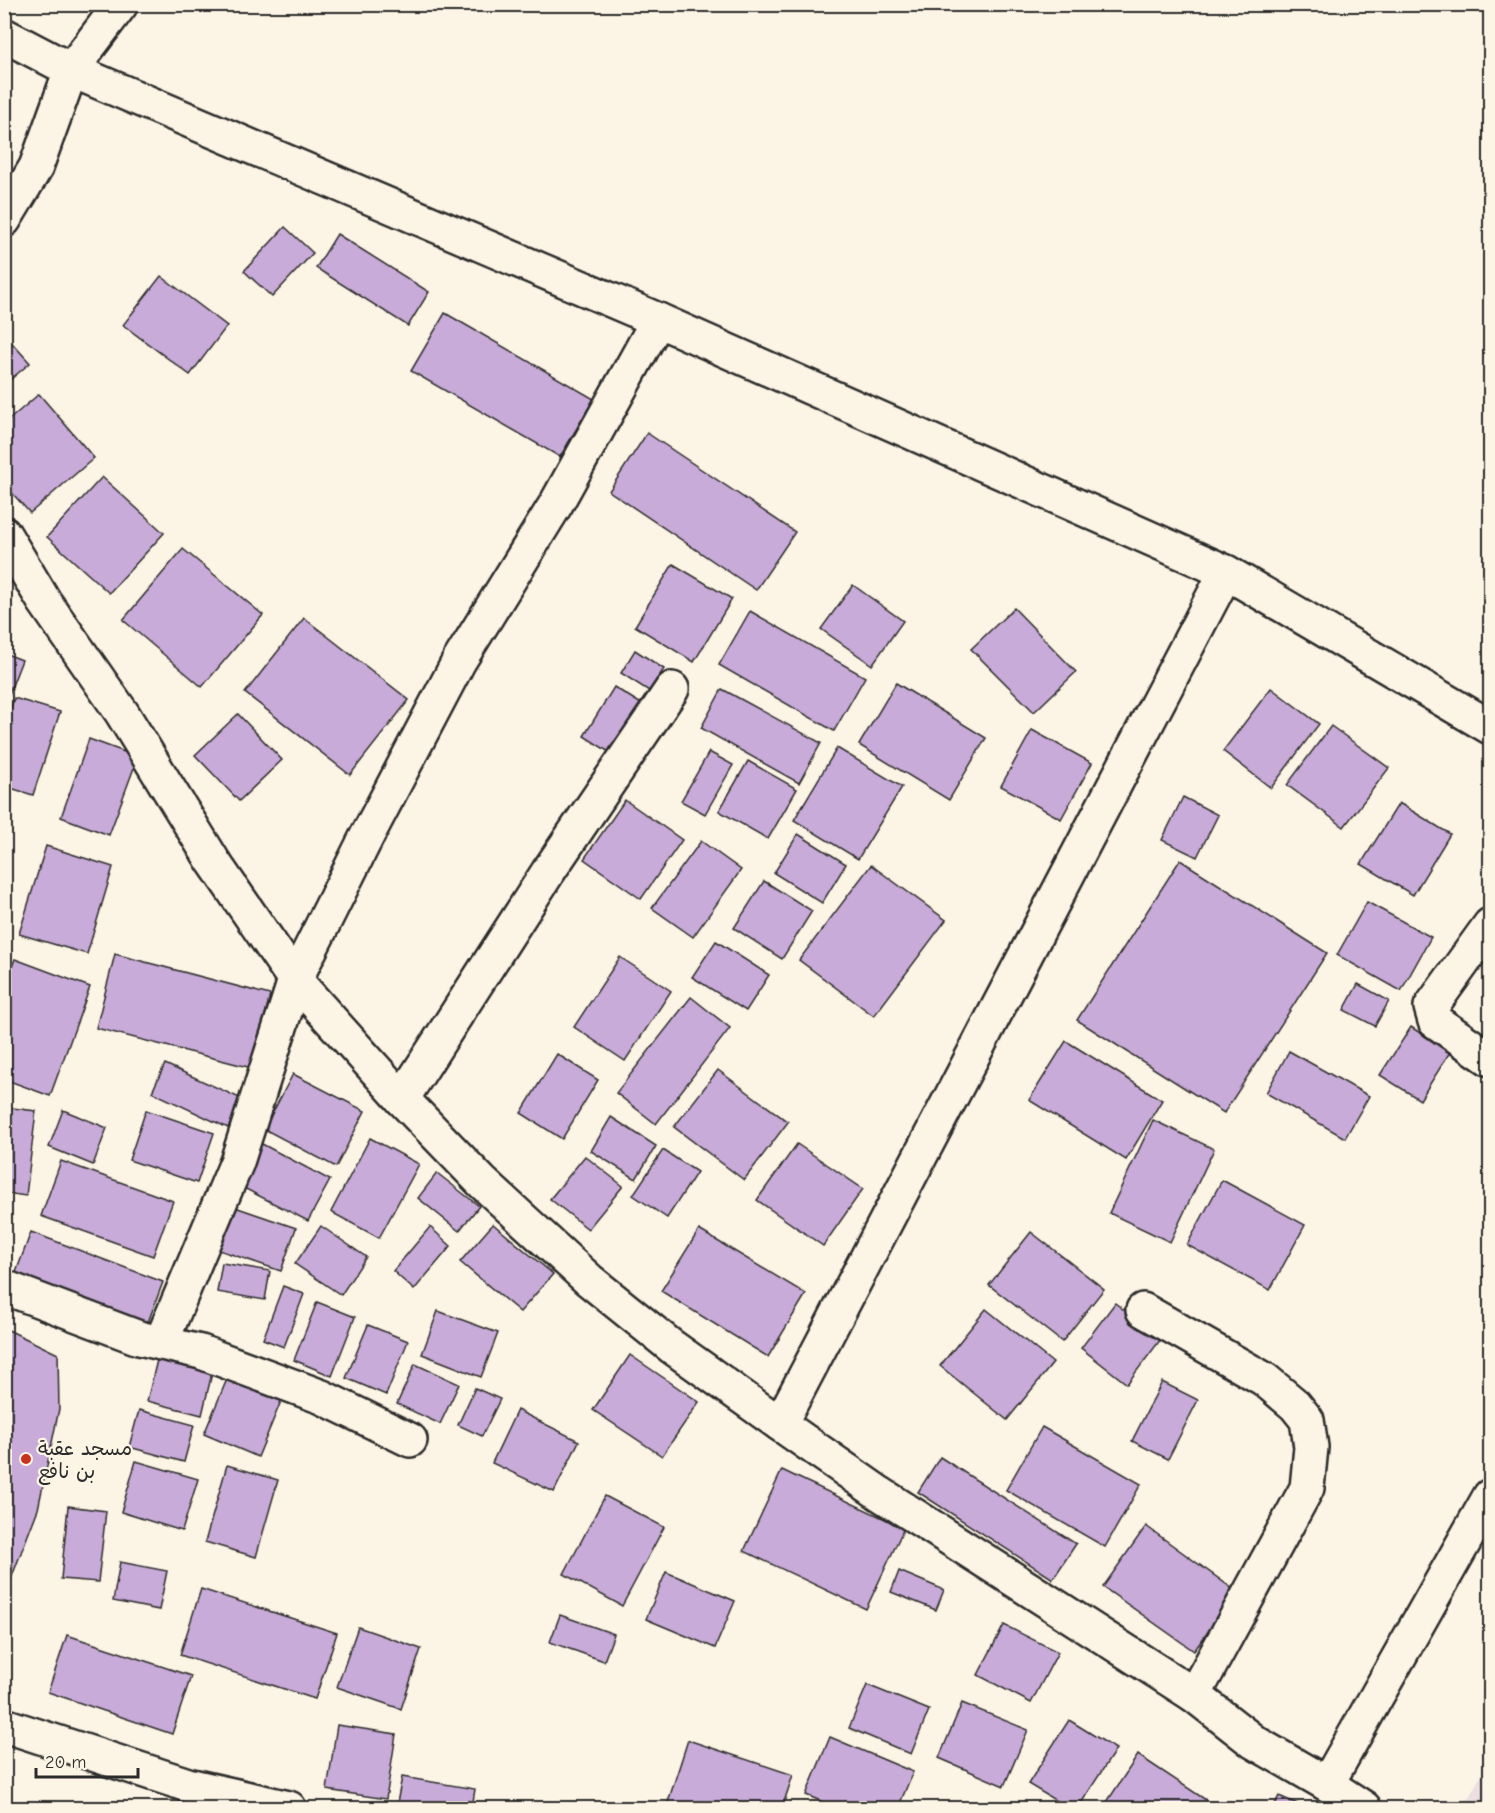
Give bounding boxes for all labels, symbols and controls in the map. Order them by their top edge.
place label: مسجد عقبة بن نافع [38,1437,132,1486]
marker: مسجد عقبة بن نافع [19,1452,33,1466]
scale bar [36,1741,138,1779]
text: 20 m [45,1752,86,1773]

